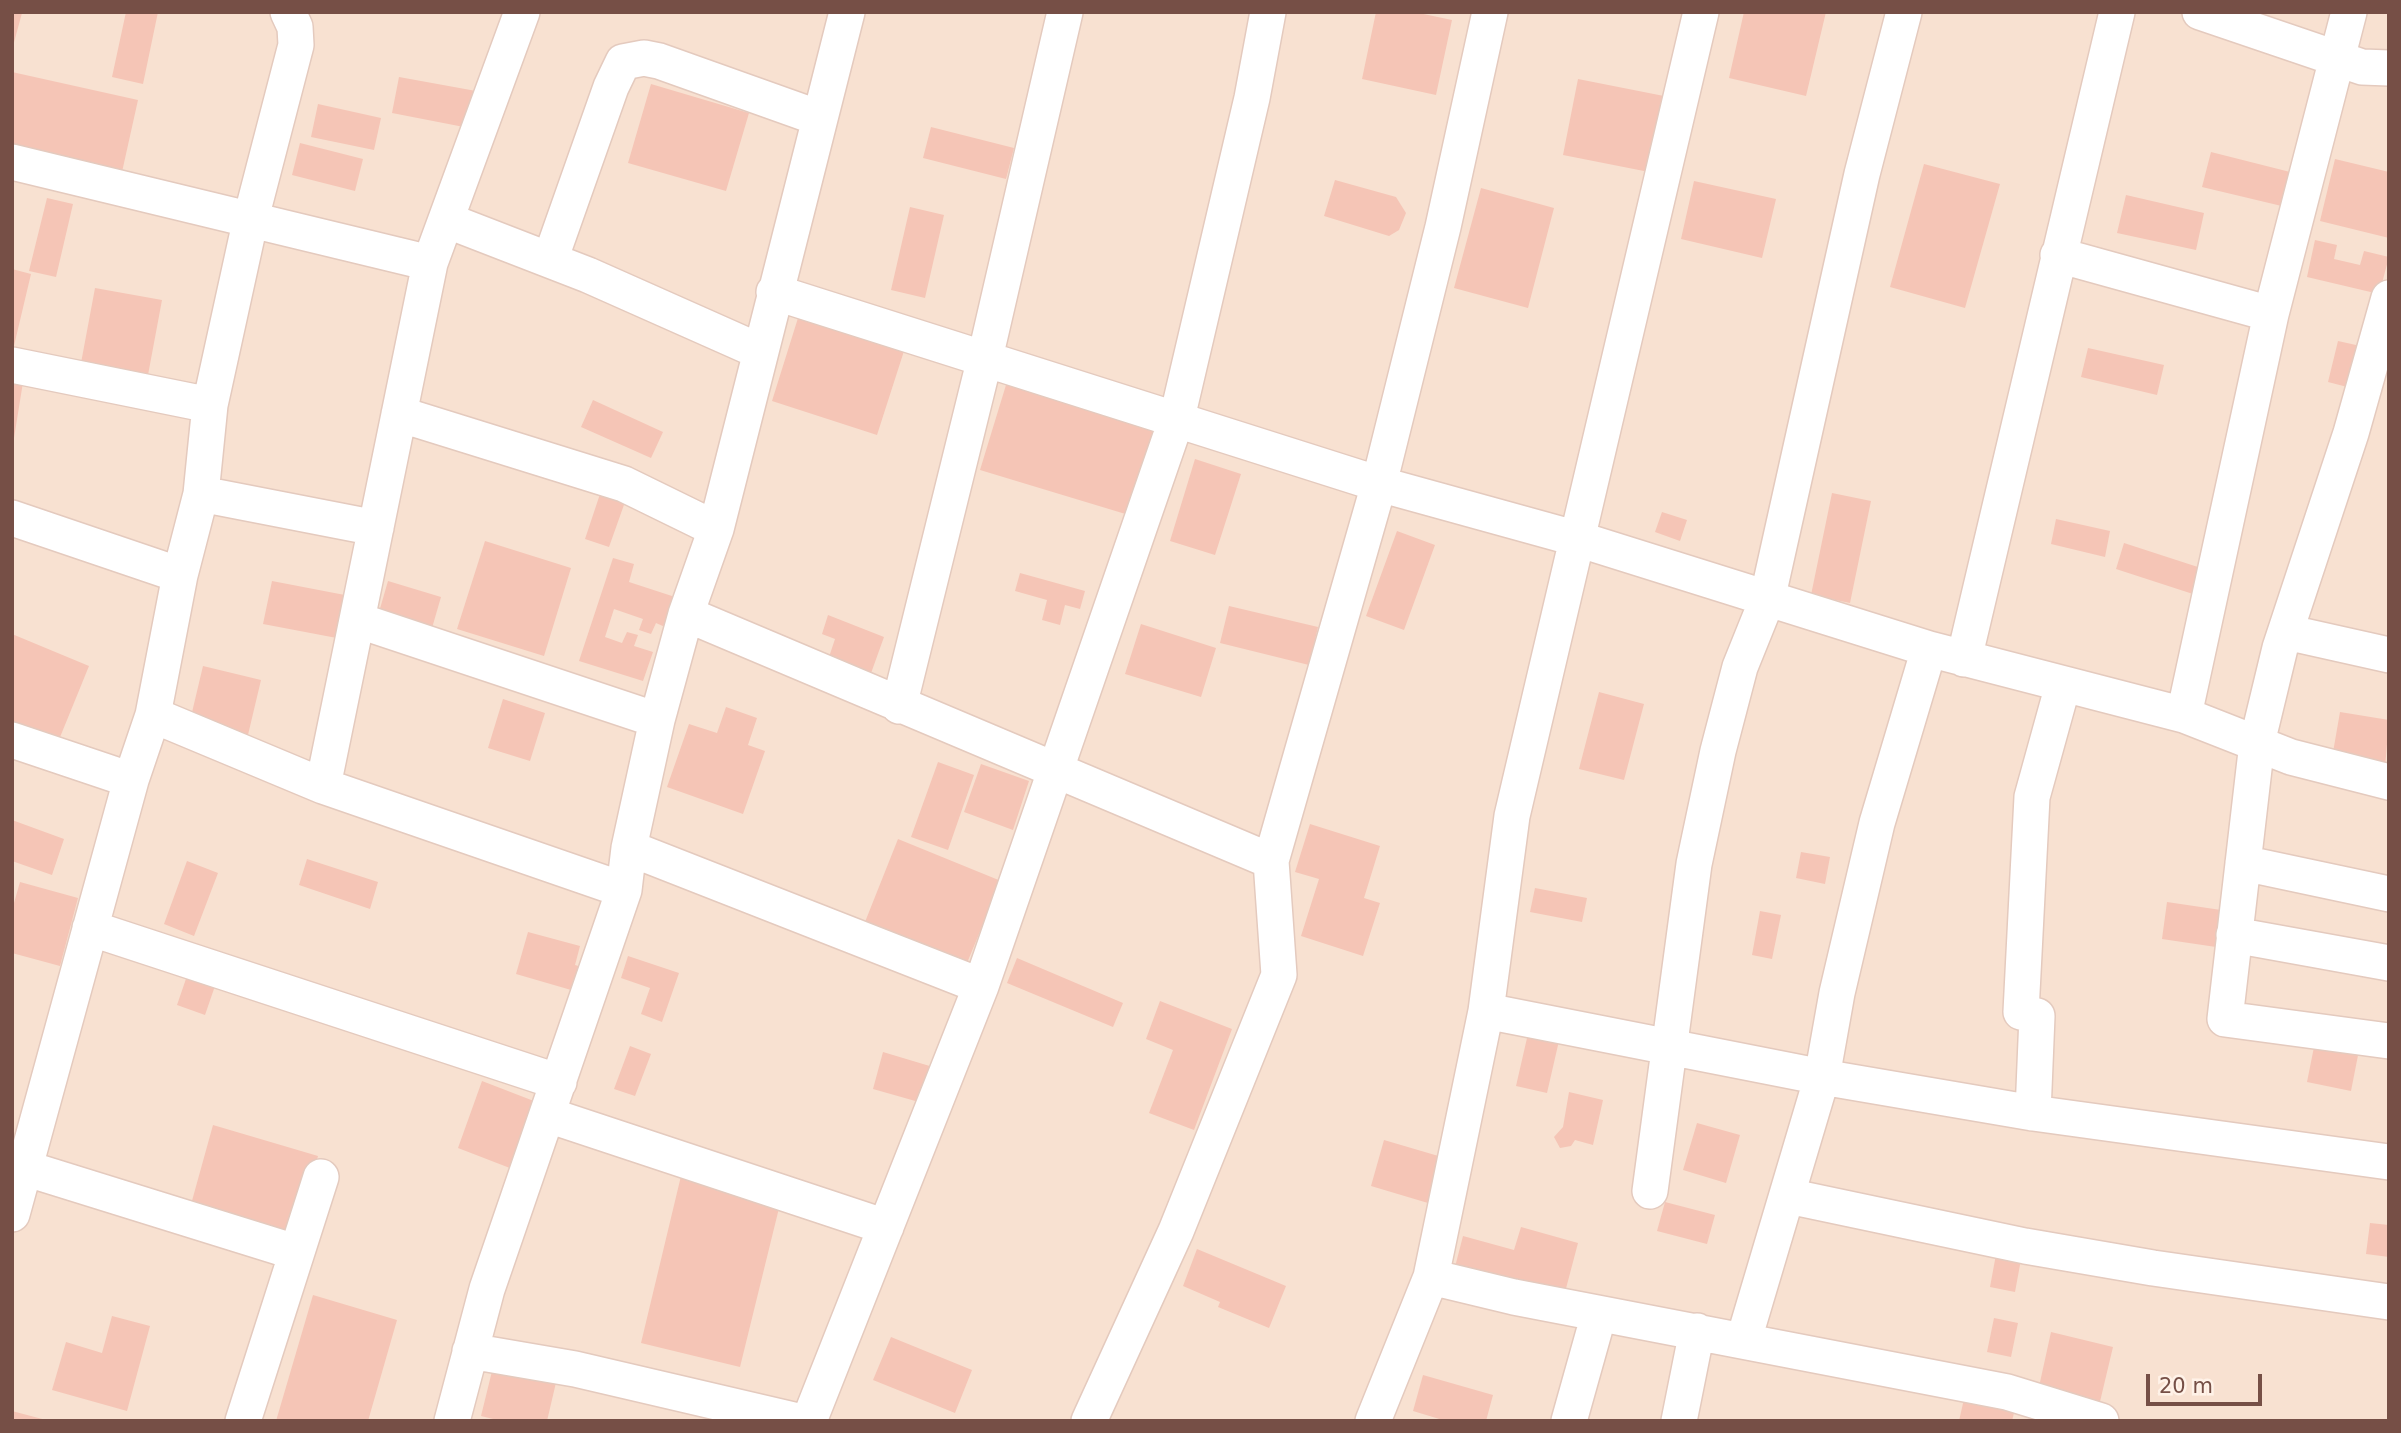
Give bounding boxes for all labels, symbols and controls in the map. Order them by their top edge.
scale bar [2149,1360,2264,1404]
text: 20 m [2159,1374,2213,1398]

